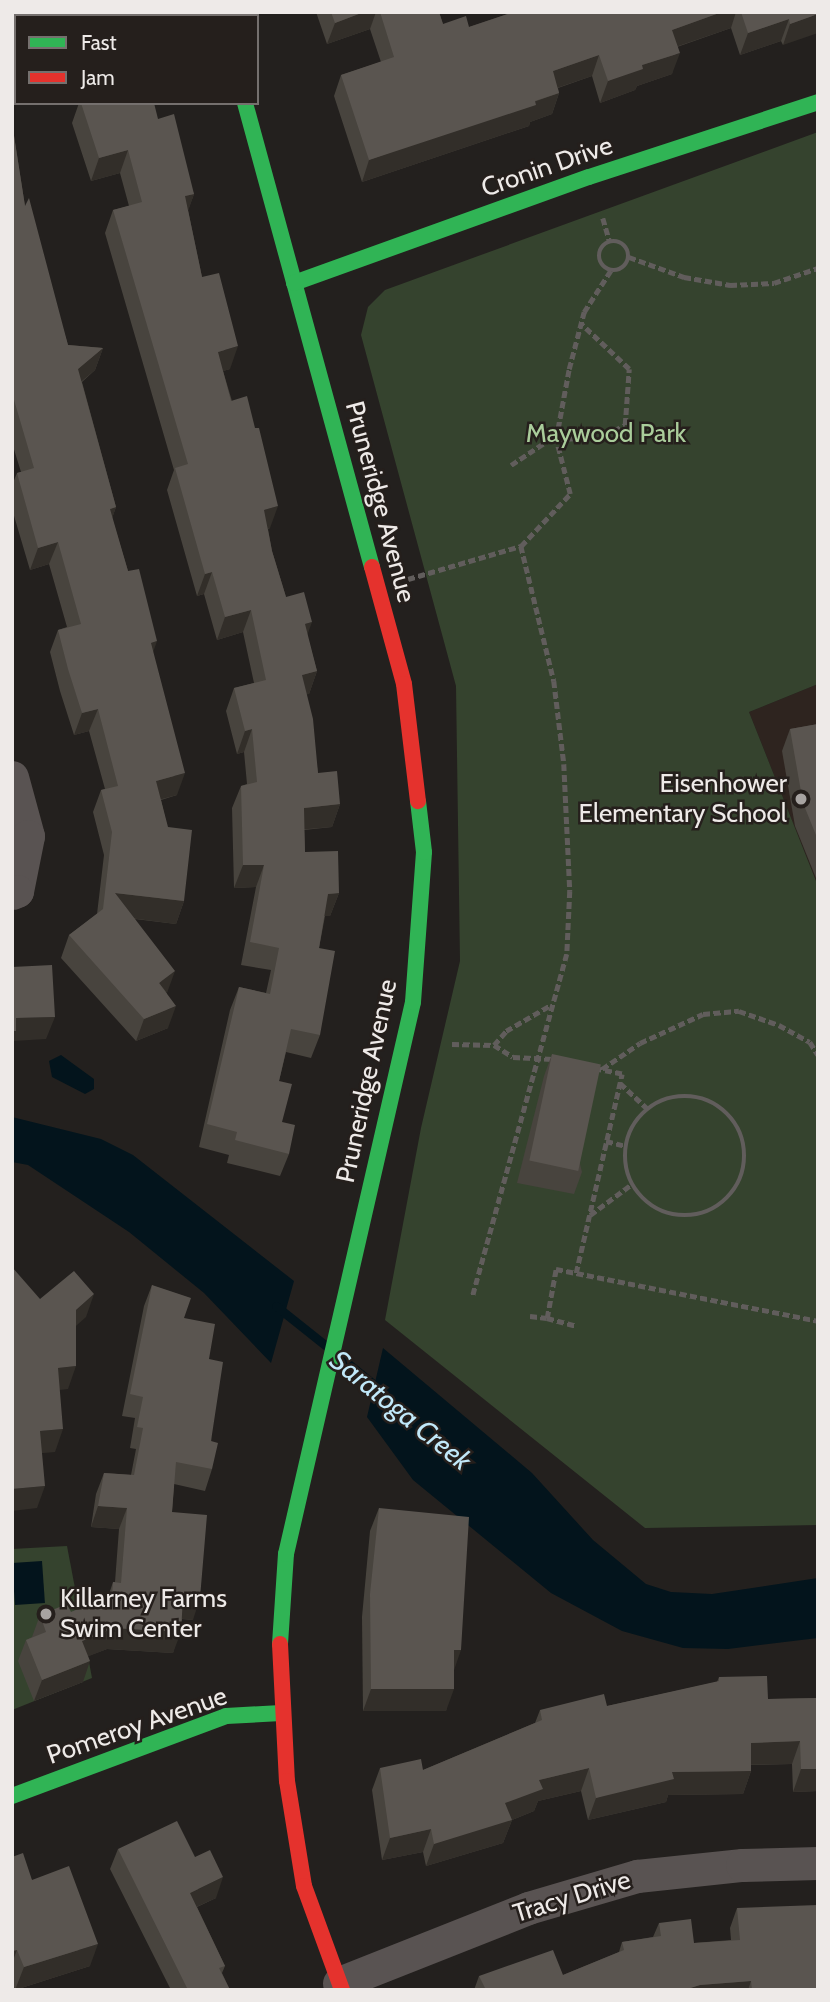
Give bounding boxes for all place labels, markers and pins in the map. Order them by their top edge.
place label: Eisenhower Elementary School [579,768,787,830]
marker: Eisenhower Elementary School [793,791,809,807]
place label: Killarney Farms Swim Center [60,1583,227,1644]
marker: Killarney Farms Swim Center [38,1606,54,1622]

